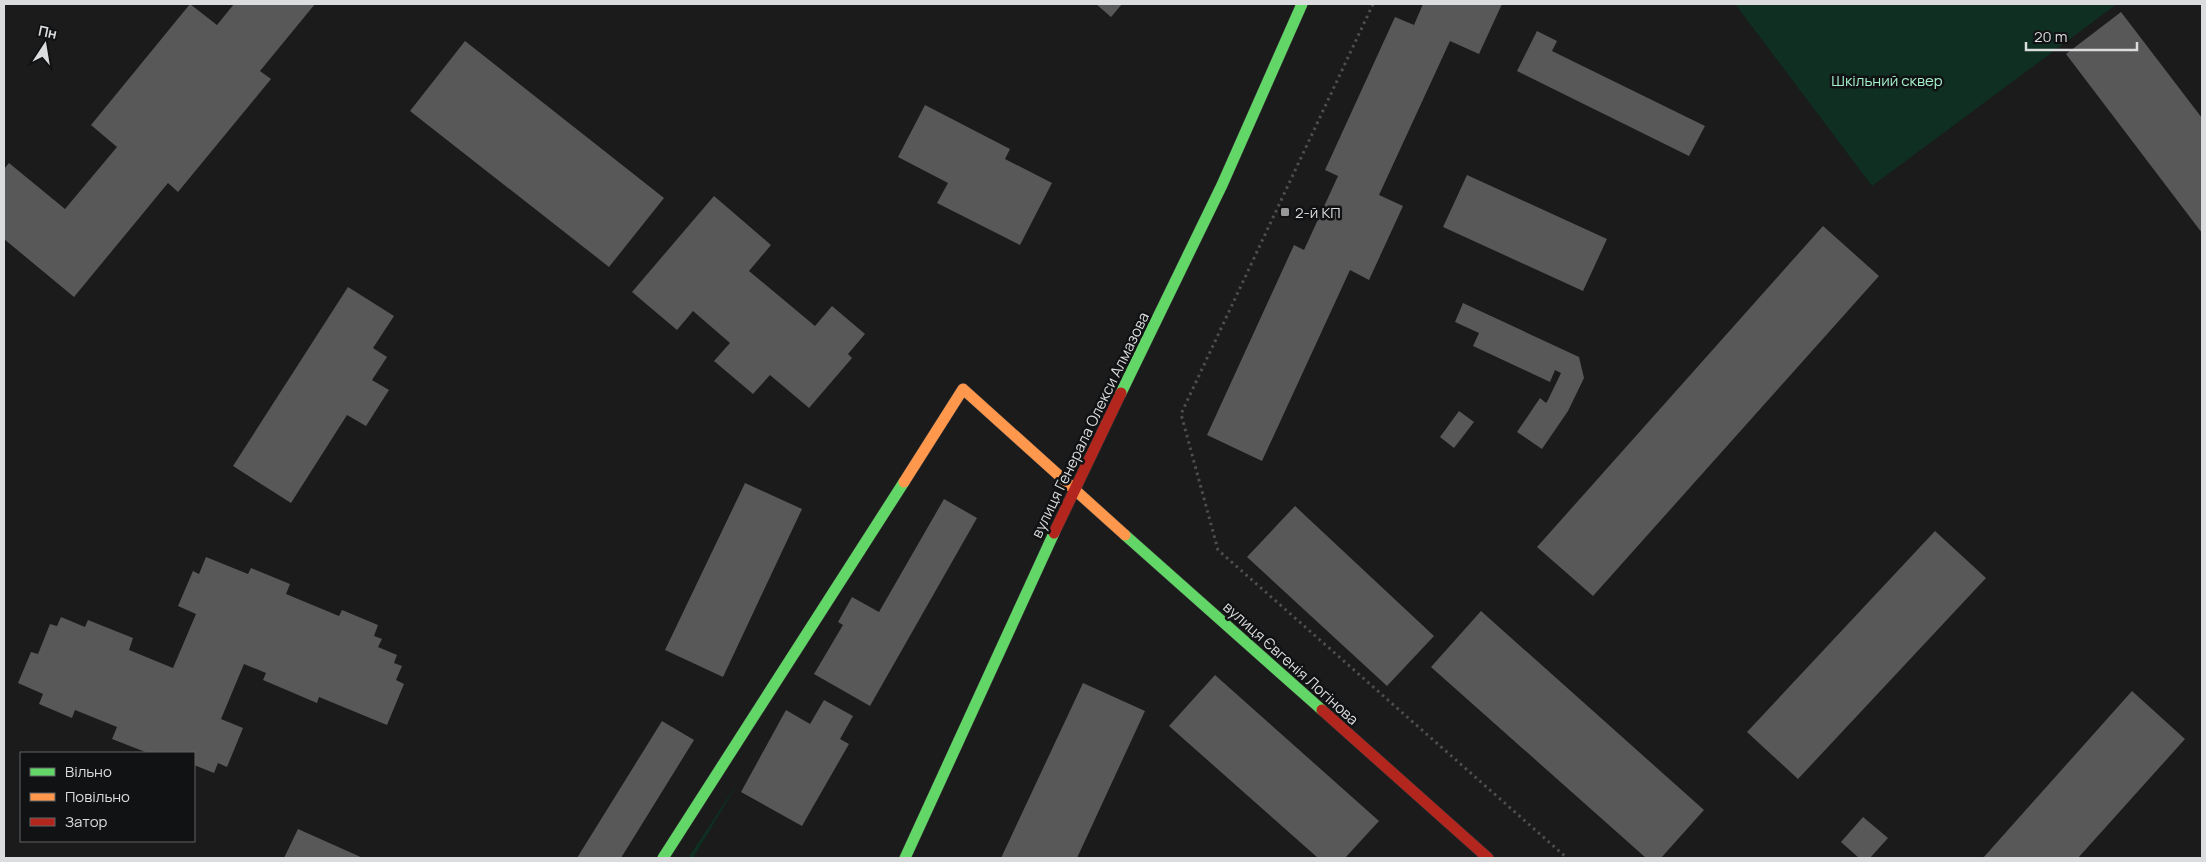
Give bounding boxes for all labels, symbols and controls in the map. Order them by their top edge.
north arrow [20,20,70,70]
scale bar [2026,20,2137,52]
text: Пн [37,21,59,43]
text: 20 m [2034,26,2067,47]
park label: Шкільний сквер [1831,70,1943,91]
place label: 2-й КП [1295,202,1341,223]
marker: 2-й КП [1279,206,1291,218]
street label: вулиця Генерала Олекси Алмазова [1026,309,1154,541]
street label: вулиця Євгенія Логінова [1219,596,1363,730]
legend [20,752,195,842]
text: Вільно [65,761,112,782]
text: Повільно [65,786,130,807]
text: Затор [65,811,108,832]

